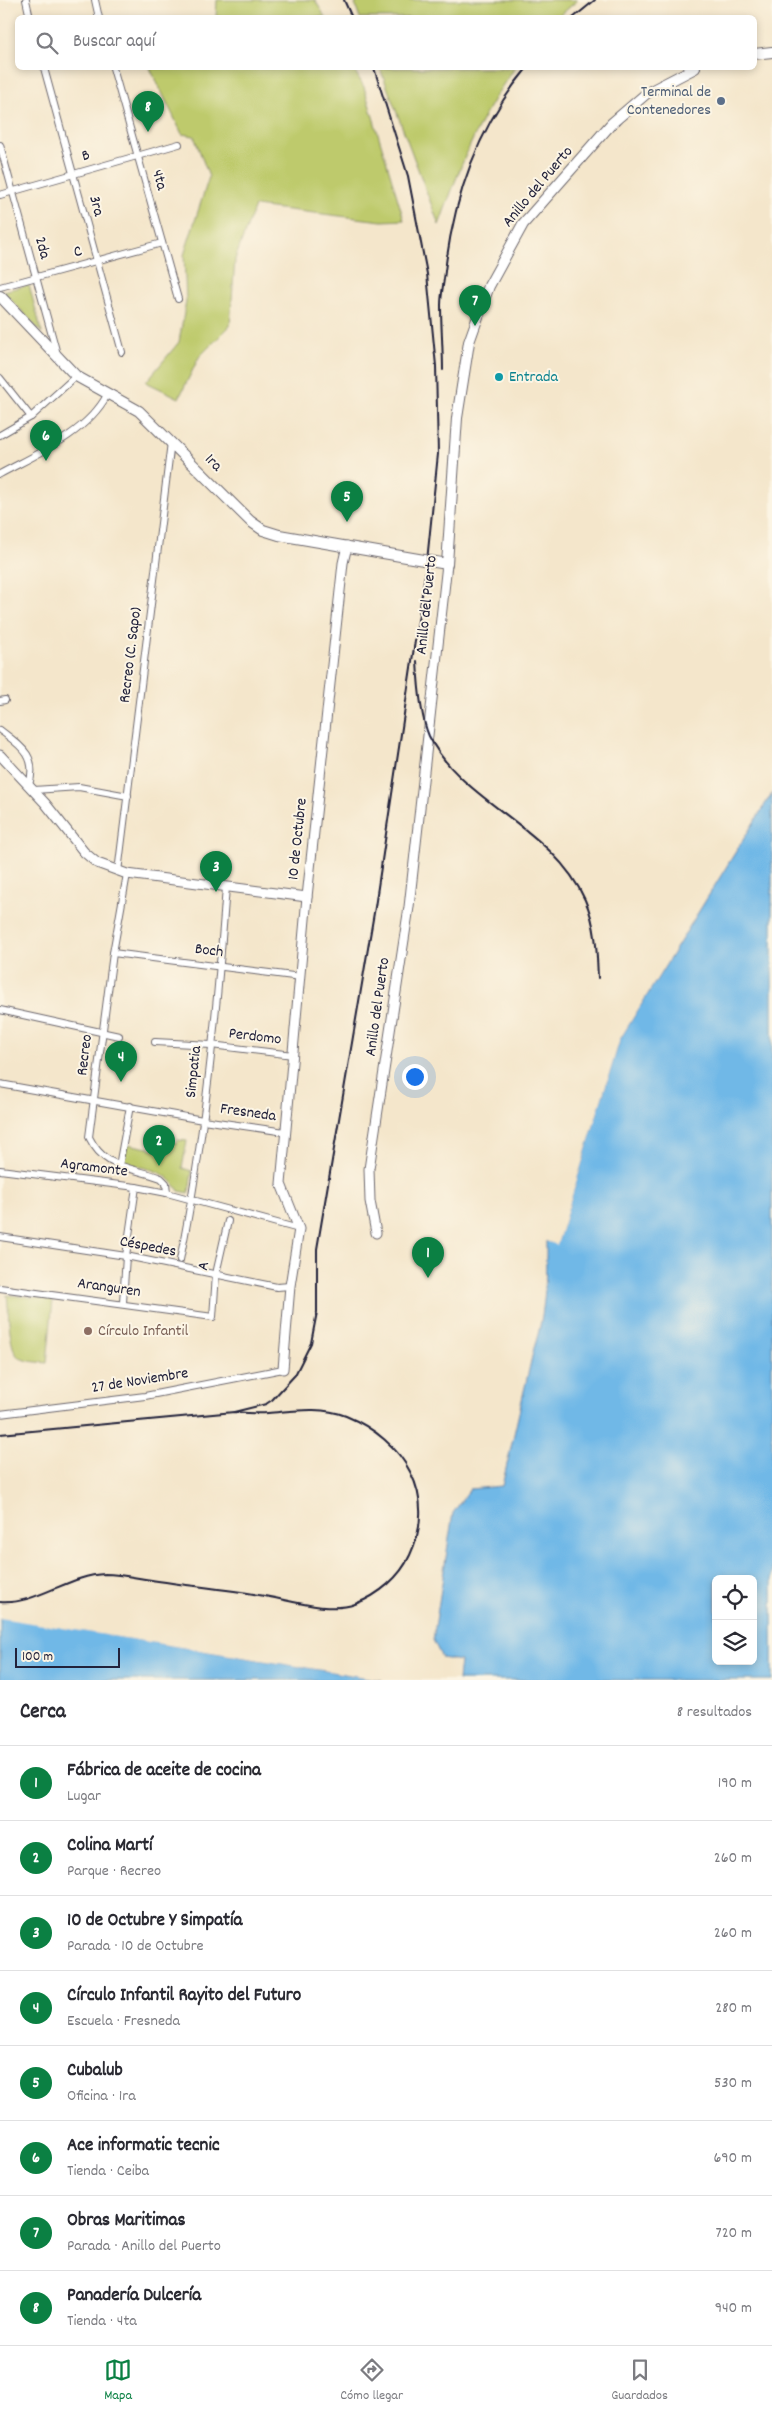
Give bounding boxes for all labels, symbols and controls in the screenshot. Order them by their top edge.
search box [15,15,757,70]
icon: search [33,29,61,57]
text: Buscar aquí [73,29,155,56]
place label: Terminal de Contenedores [627,81,711,122]
pin: 8 [132,91,164,132]
marker: Terminal de Contenedores [715,95,727,107]
street label: Anillo del Puerto [497,141,579,233]
street label: B [79,144,93,168]
street label: 4ta [145,167,173,193]
street label: 3ra [82,193,110,219]
street label: 2da [28,234,56,262]
street label: C [71,240,85,264]
pin: 7 [459,285,491,326]
place label: Entrada [509,366,559,389]
marker: Entrada [493,371,505,383]
pin: 6 [30,420,62,461]
street label: 1ra [199,449,227,477]
pin: 5 [331,481,363,522]
street label: Anillo del Puerto [410,554,444,656]
street label: Recreo (C. Sapo) [114,606,148,704]
street label: 10 de Octubre [282,797,314,881]
pin: 3 [200,851,232,892]
street label: Boch [193,938,225,964]
street label: Anillo del Puerto [360,956,396,1058]
street label: Perdomo [227,1022,283,1052]
street label: Recreo [71,1033,99,1077]
pin: 4 [105,1041,137,1082]
street label: Simpatia [180,1044,208,1099]
your location [402,1064,428,1090]
street label: Fresneda [219,1098,278,1128]
pin: 2 [143,1125,175,1166]
street label: Agramonte [59,1152,129,1184]
street label: Céspedes [118,1230,179,1264]
pin: 1 [412,1237,444,1278]
street label: A [192,1259,216,1272]
street label: Aranguren [76,1272,142,1304]
place label: Círculo Infantil [98,1320,188,1343]
marker: Círculo Infantil [82,1325,94,1337]
street label: 27 de Noviembre [90,1362,190,1400]
map controls [712,1575,757,1665]
button: locate [712,1575,757,1620]
button: layers [712,1620,757,1665]
scale bar [15,1645,120,1668]
text: 100 m [22,1647,53,1667]
text: Cerca [20,1698,66,1728]
text: 8 resultados [677,1701,752,1724]
text: Fábrica de aceite de cocina [67,1758,261,1785]
text: 1 [34,1772,38,1795]
text: 190 m [718,1772,752,1795]
text: Lugar [67,1785,101,1808]
text: Colina Martí [67,1833,152,1860]
text: 2 [33,1847,40,1870]
text: 260 m [714,1847,752,1870]
text: Parque · Recreo [67,1860,161,1883]
text: 10 de Octubre Y Simpatía [67,1908,243,1935]
text: 3 [32,1922,40,1945]
text: 260 m [714,1922,752,1945]
text: Parada · 10 de Octubre [67,1935,204,1958]
text: Círculo Infantil Rayito del Futuro [67,1983,301,2010]
text: 4 [33,1997,39,2020]
text: 280 m [715,1997,752,2020]
text: Escuela · Fresneda [67,2010,180,2033]
text: Cubalub [67,2058,123,2085]
text: 5 [32,2072,40,2095]
text: 530 m [714,2072,752,2095]
text: Oficina · 1ra [67,2085,136,2108]
text: Ace informatic tecnic [67,2133,220,2160]
text: 6 [32,2147,40,2170]
text: 690 m [713,2147,752,2170]
text: Tienda · Ceiba [67,2160,149,2183]
text: Obras Maritimas [67,2208,185,2235]
text: 7 [33,2222,39,2245]
text: 720 m [716,2222,752,2245]
text: Parada · Anillo del Puerto [67,2235,221,2258]
text: Panadería Dulcería [67,2283,201,2310]
text: 8 [33,2297,39,2320]
text: 940 m [715,2297,752,2320]
text: Tienda · 4ta [67,2310,137,2333]
tab: Mapa [104,2356,132,2406]
tab: Cómo llegar [340,2356,403,2406]
tab: Guardados [611,2356,668,2406]

